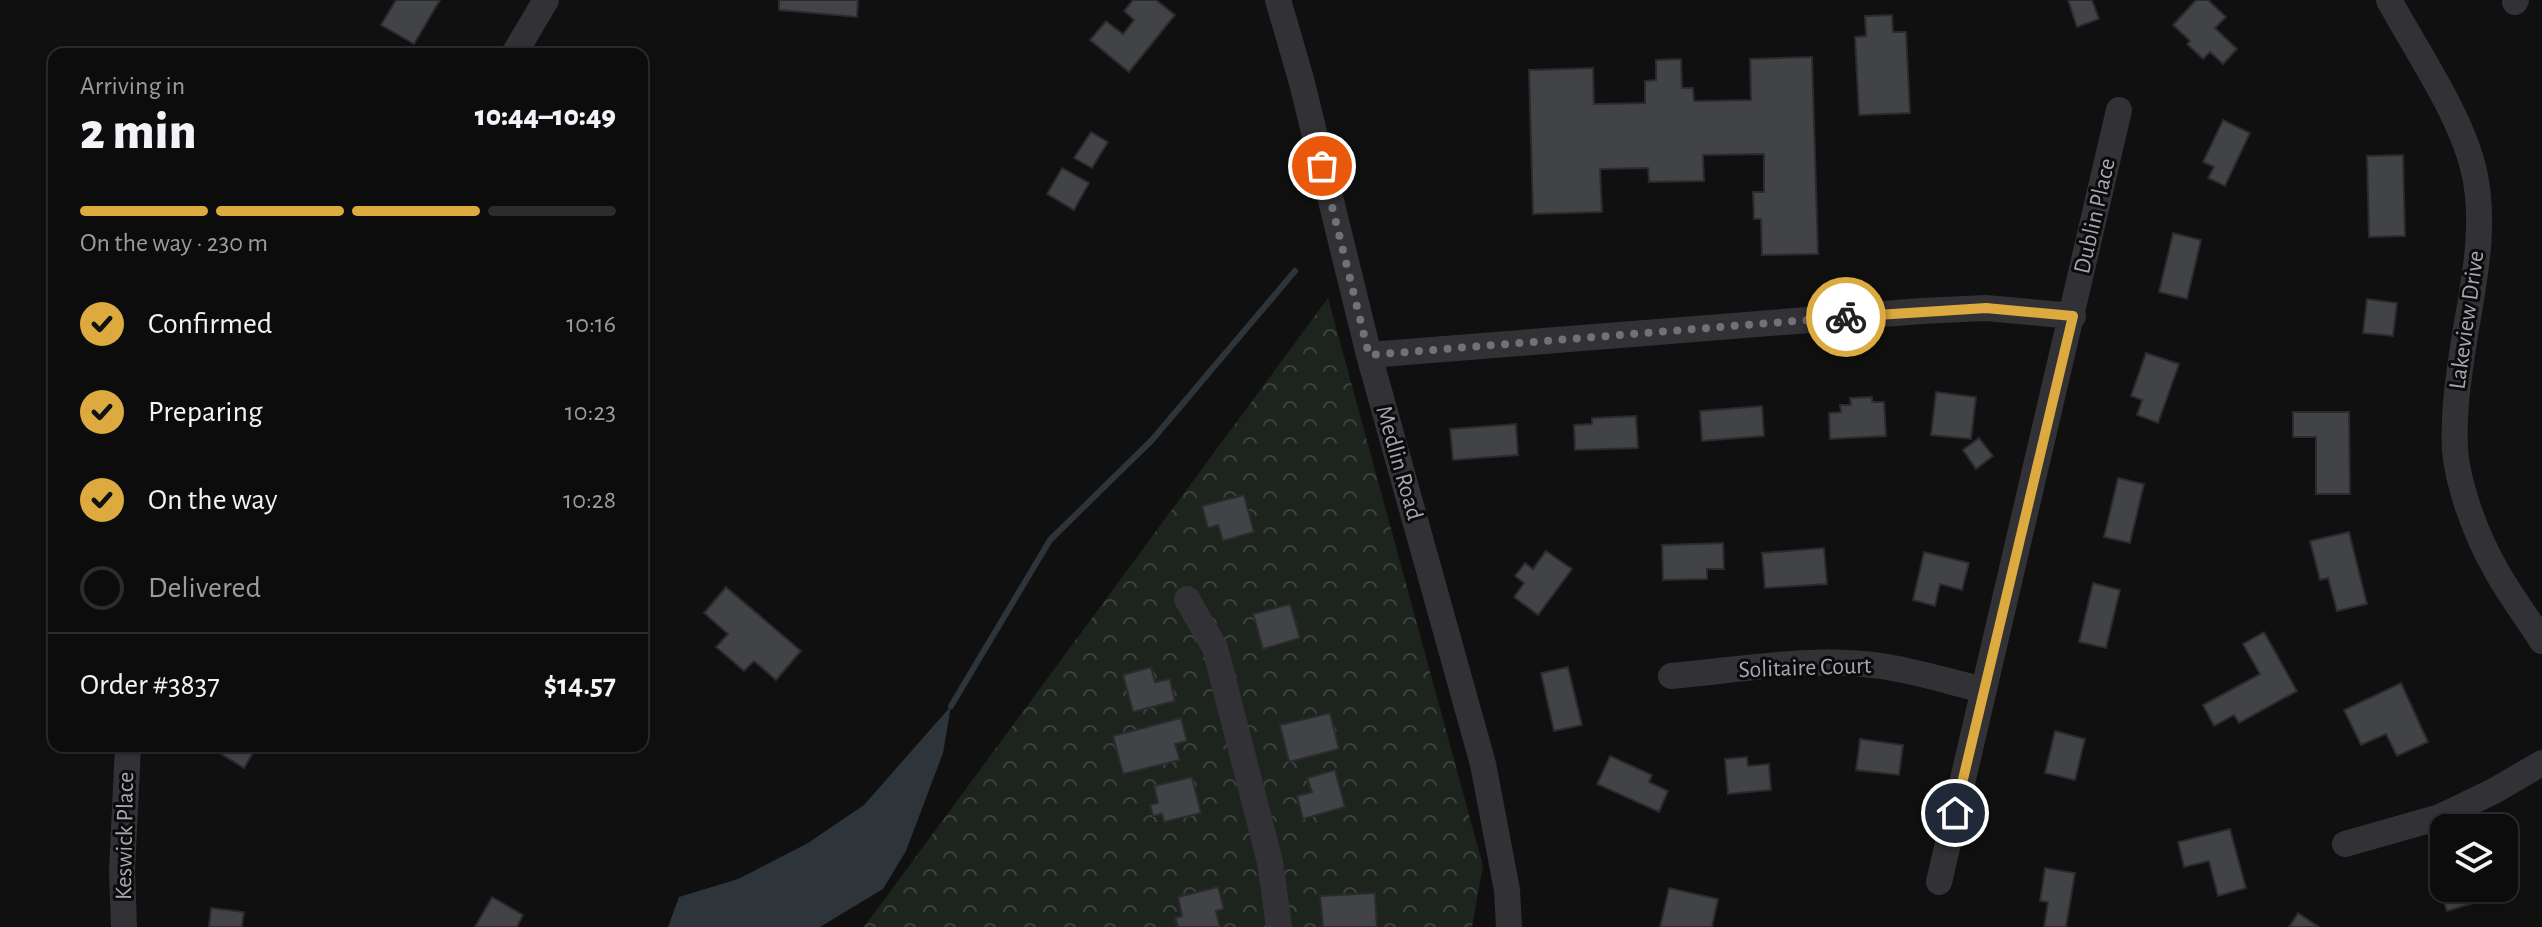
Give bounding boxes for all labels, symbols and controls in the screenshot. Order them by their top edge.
text: Arriving in [80,73,185,99]
text: 10:44–10:49 [475,101,616,131]
text: 2 min [80,106,196,158]
pin [1288,132,1356,200]
icon: bag [1300,144,1344,188]
street label: Dublin Place [2070,156,2120,276]
text: On the way · 230 m [80,230,268,256]
street label: Lakeview Drive [2445,249,2489,391]
courier [1806,277,1886,357]
icon: bike [1824,295,1868,339]
icon: check [80,302,124,346]
text: Confirmed [148,309,272,339]
text: 10:16 [566,311,616,337]
icon: check [80,390,124,434]
text: Preparing [148,397,263,427]
text: 10:23 [565,399,616,425]
street label: Medlin Road [1371,403,1427,523]
icon: check [80,478,124,522]
text: On the way [148,485,277,515]
text: 10:28 [563,487,616,513]
text: Delivered [148,573,261,603]
street label: Solitaire Court [1738,654,1872,682]
text: Order #3837 [80,670,220,700]
text: $14.57 [544,670,616,700]
street label: Keswick Place [112,772,138,900]
pin [1921,779,1989,847]
icon: home [1933,791,1977,835]
map controls [2430,814,2518,902]
button: layers [2430,814,2518,902]

